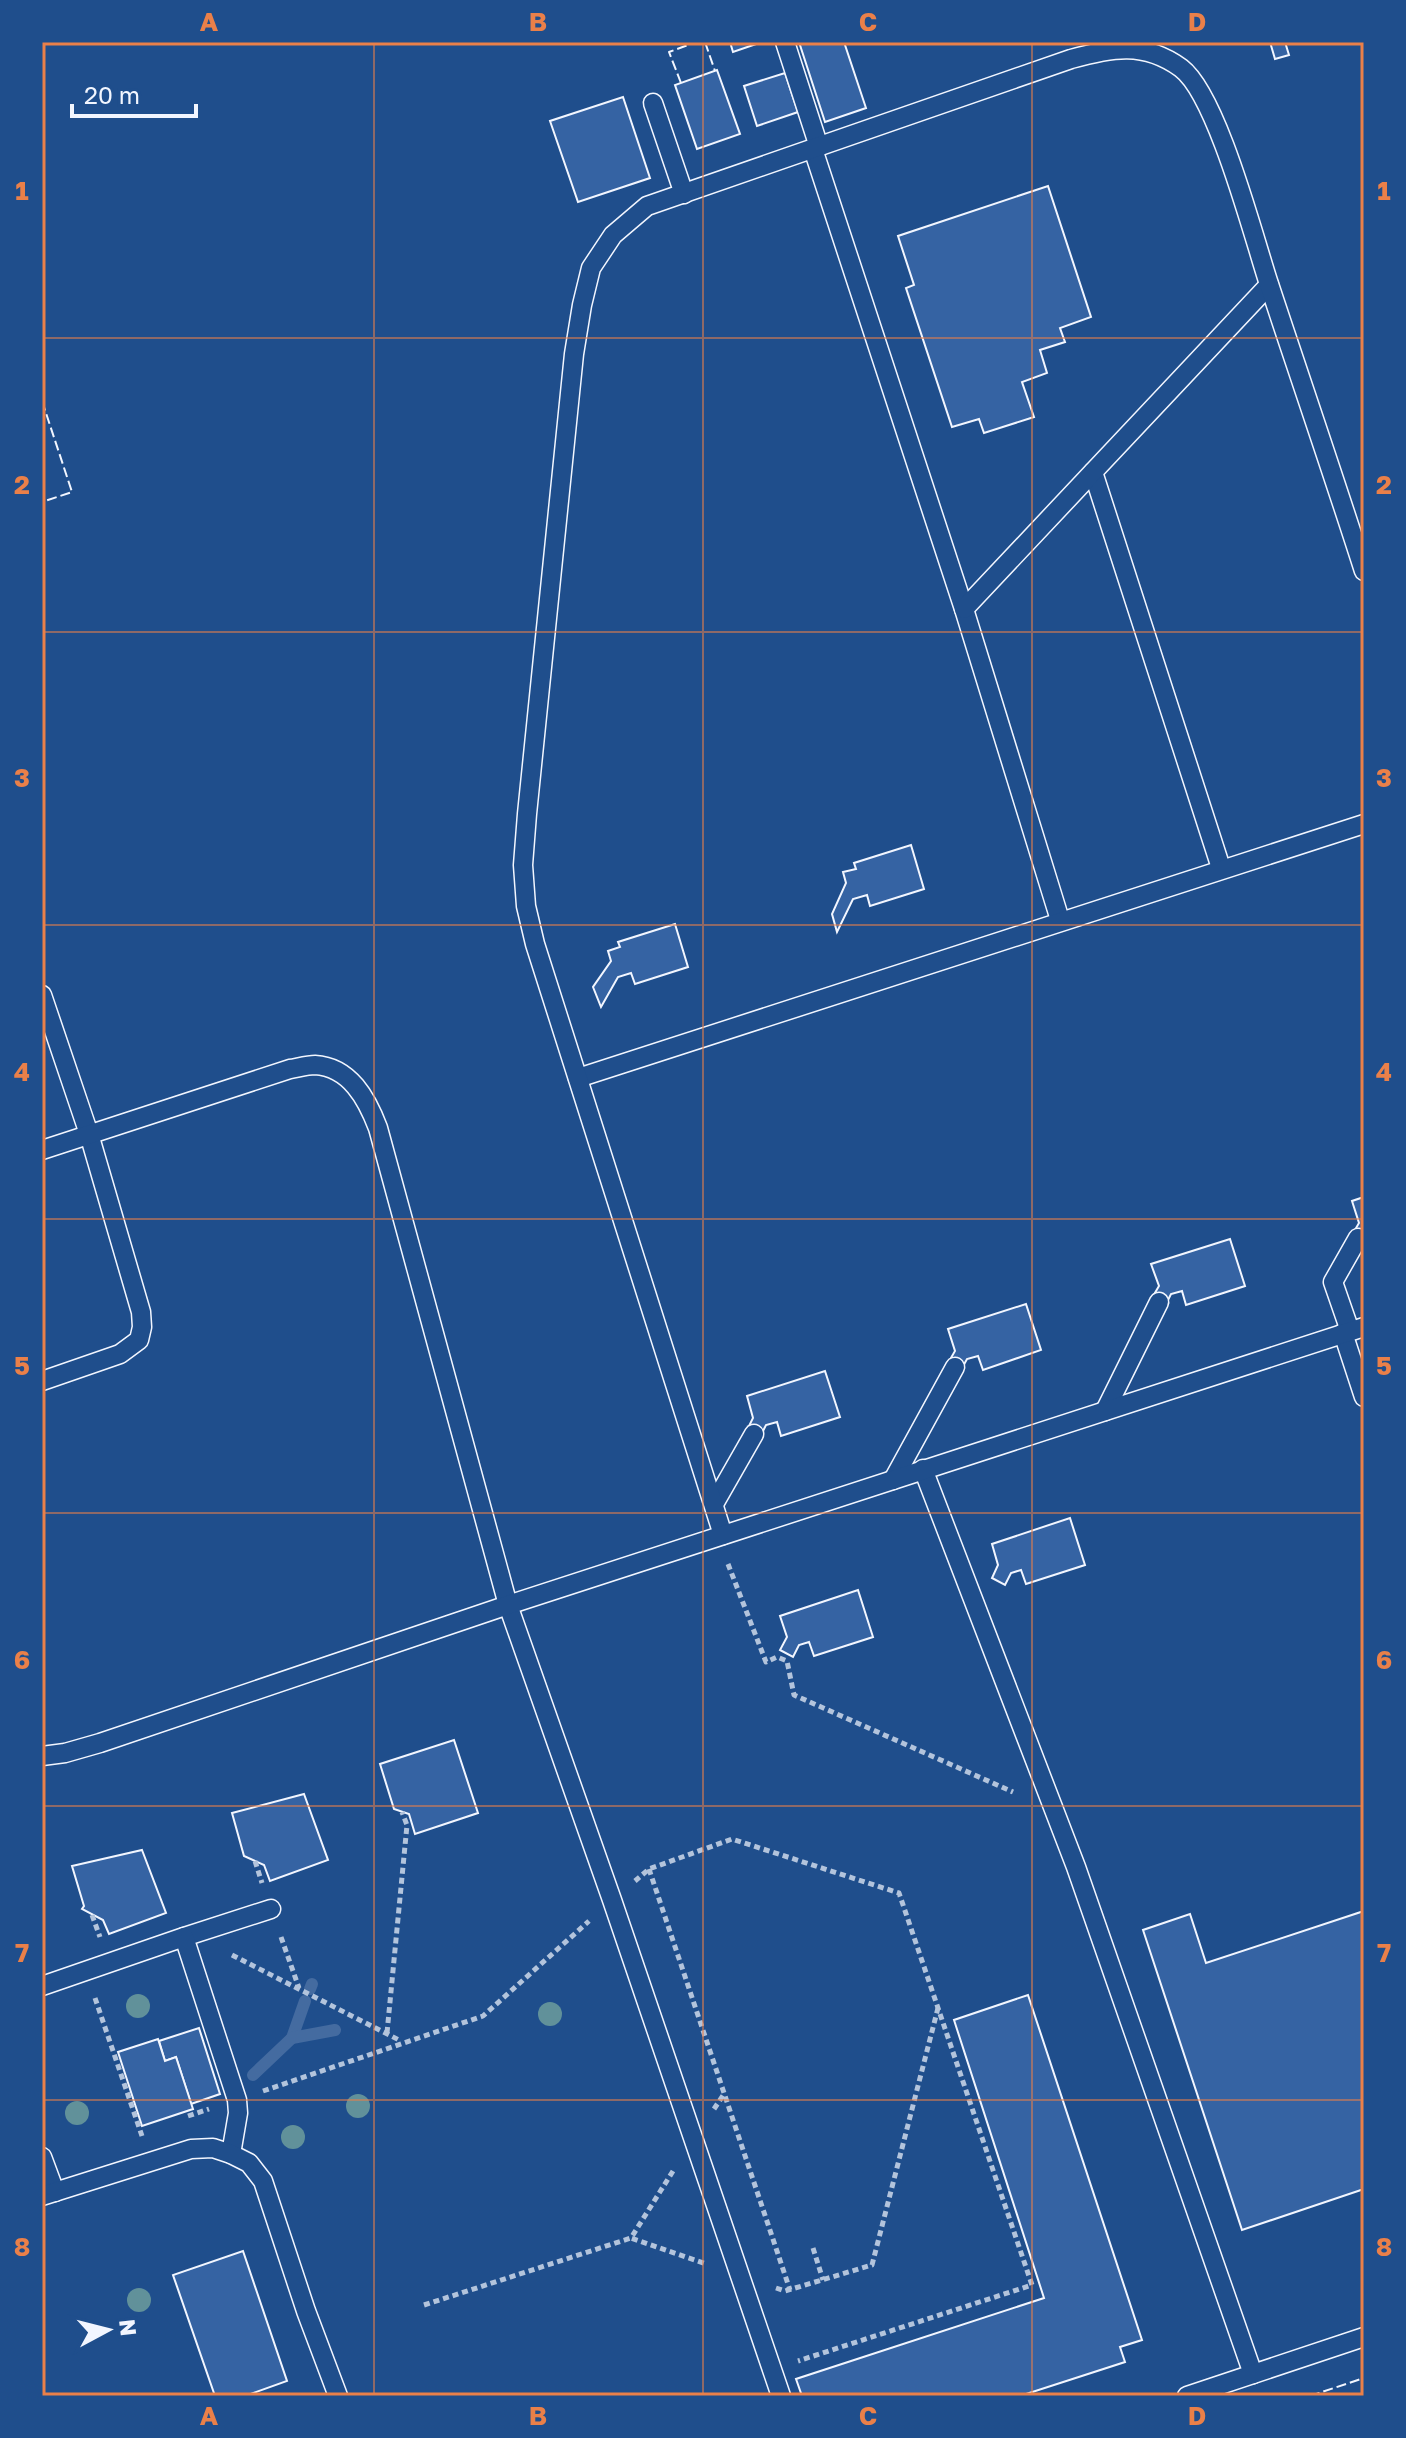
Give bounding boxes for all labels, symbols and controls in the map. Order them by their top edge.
text: A [200,6,219,37]
text: B [529,6,547,37]
text: C [859,6,877,37]
text: D [1188,6,1206,37]
scale bar [72,68,196,118]
text: 20 m [84,80,140,109]
text: 1 [15,175,29,206]
text: 1 [1377,175,1391,206]
text: 2 [14,469,30,500]
text: 2 [1376,469,1392,500]
text: 3 [14,762,30,793]
text: 3 [1376,762,1392,793]
text: 4 [14,1056,30,1087]
text: 4 [1376,1056,1392,1087]
text: 5 [14,1350,30,1381]
text: 5 [1376,1350,1392,1381]
text: 6 [14,1644,30,1675]
text: 6 [1376,1644,1392,1675]
text: 7 [15,1937,29,1968]
text: 7 [1377,1937,1391,1968]
text: 8 [14,2231,30,2262]
text: 8 [1376,2231,1392,2262]
north arrow [68,2290,148,2370]
text: N [114,2318,143,2337]
text: A [200,2400,219,2431]
text: B [529,2400,547,2431]
text: C [859,2400,877,2431]
text: D [1188,2400,1206,2431]

